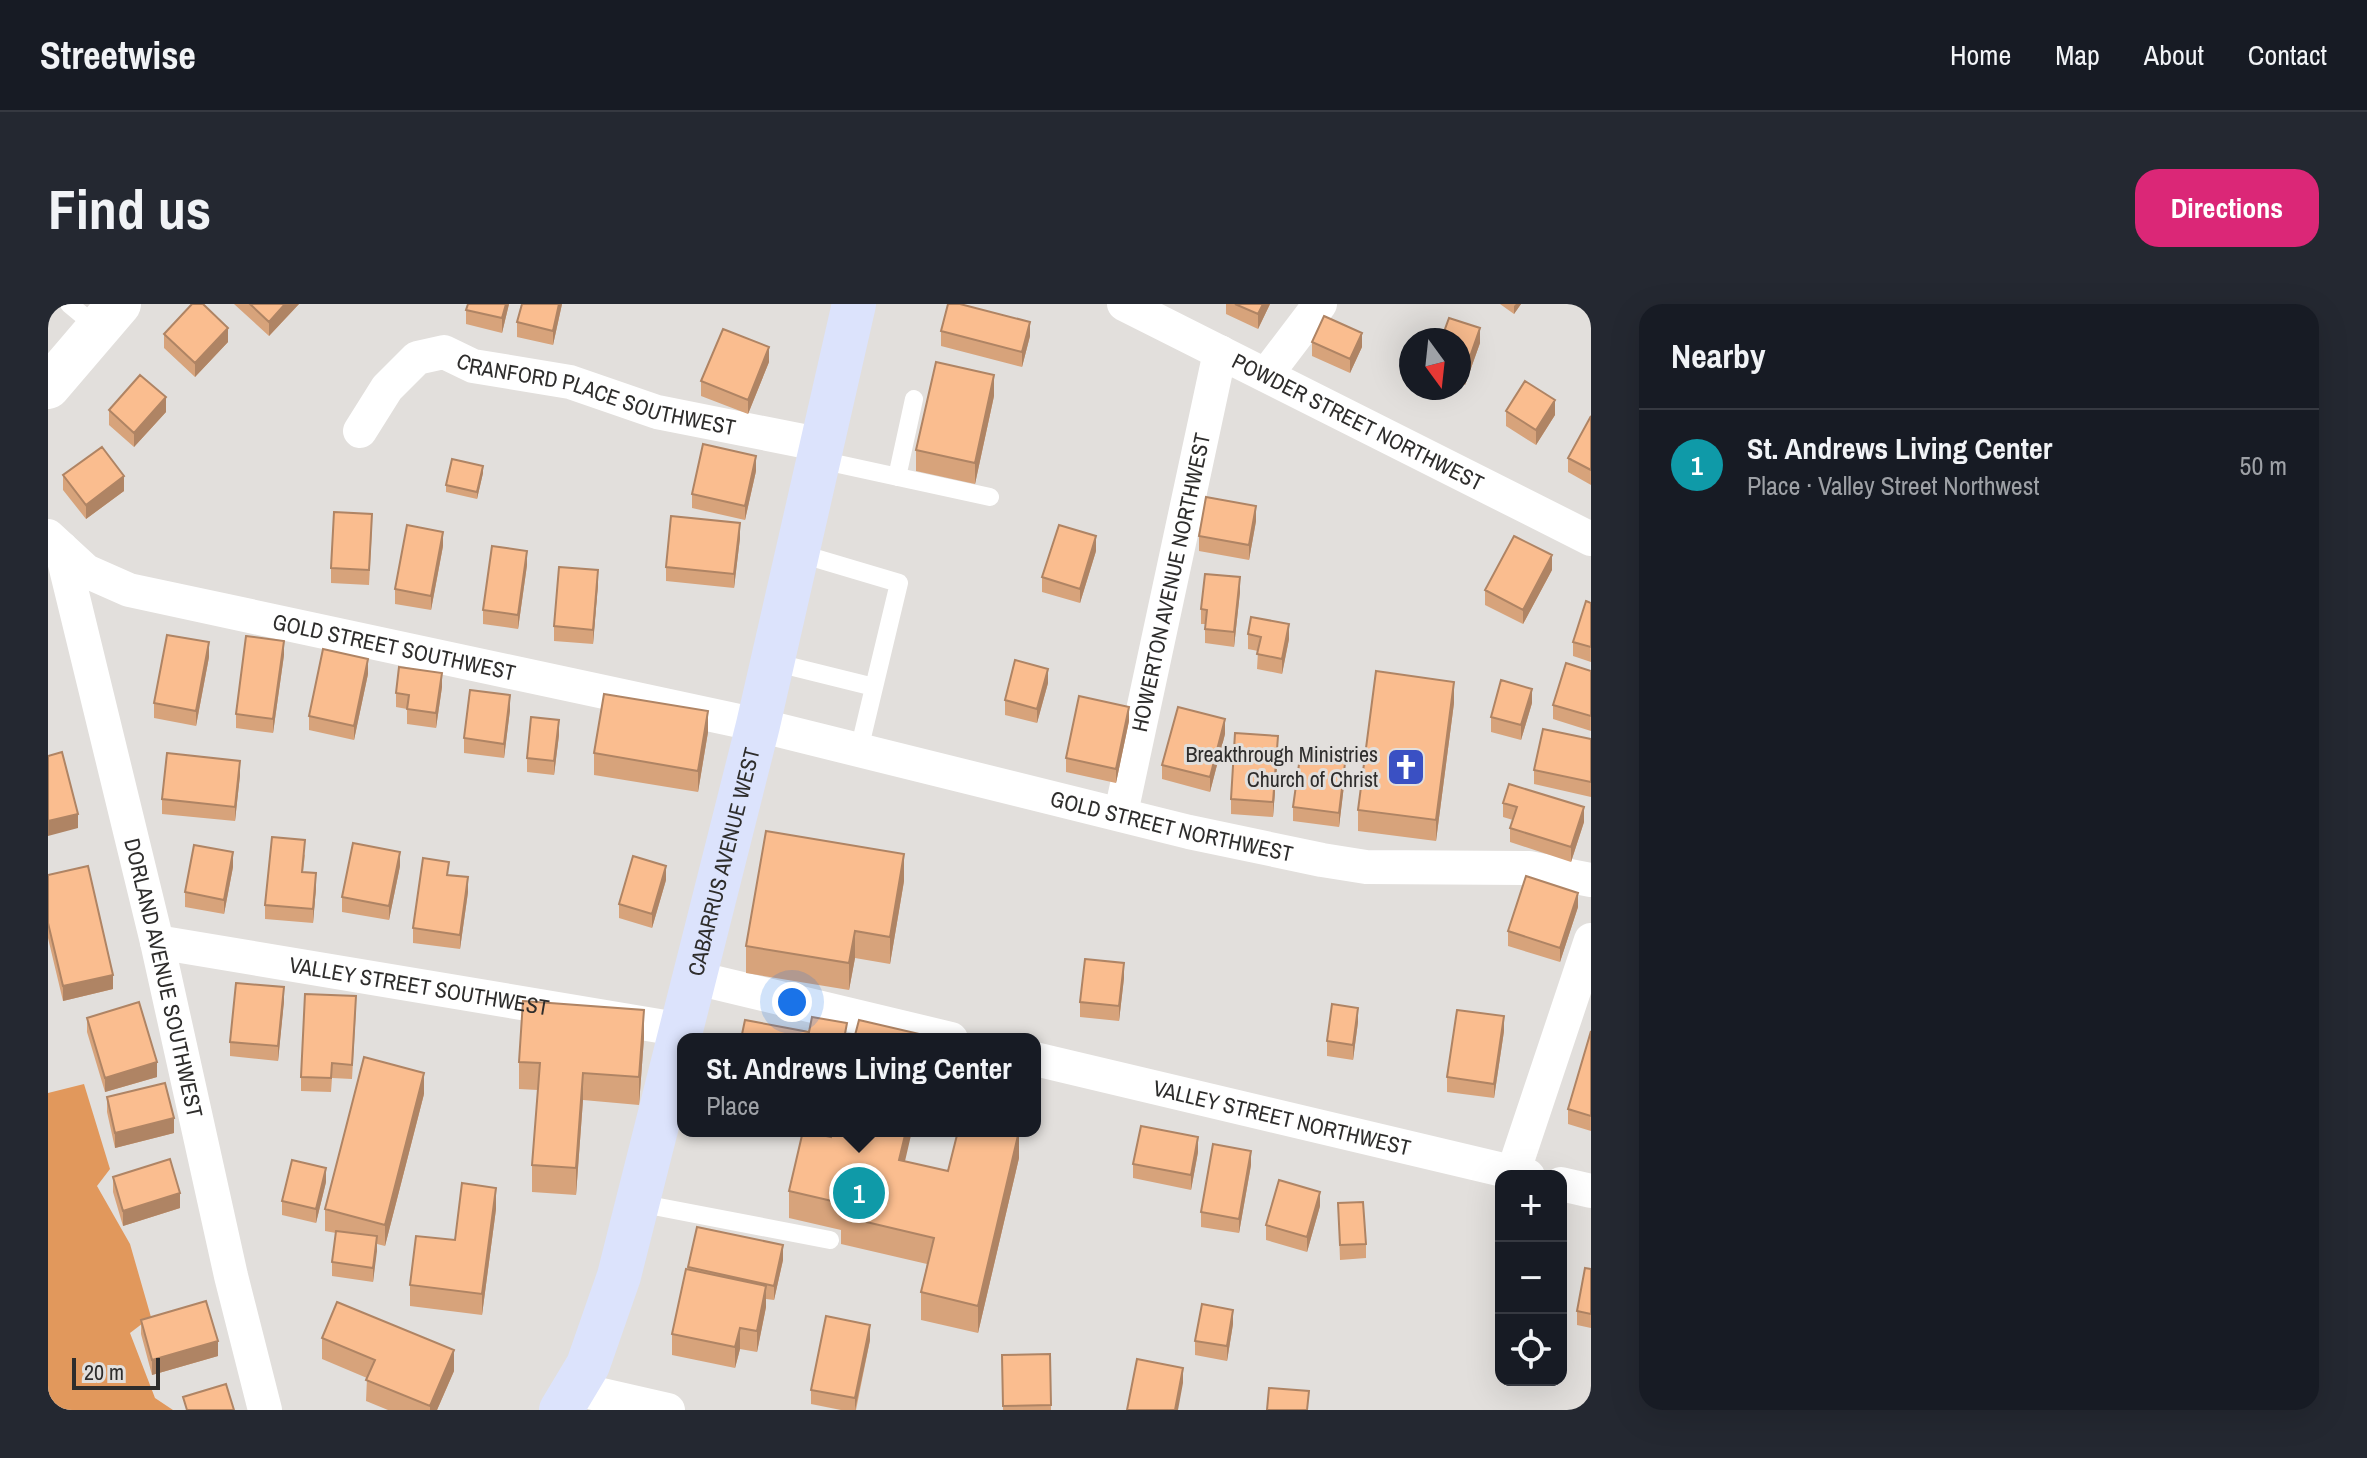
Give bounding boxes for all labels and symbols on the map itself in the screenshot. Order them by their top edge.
north arrow [1399,328,1471,400]
street label: CRANFORD PLACE SOUTHWEST [452,345,738,442]
street label: POWDER STREET NORTHWEST [1227,346,1489,498]
street label: HOWERTON AVENUE NORTHWEST [1124,430,1217,734]
street label: GOLD STREET SOUTHWEST [270,606,518,688]
place label: Breakthrough Ministries Church of Christ [1185,739,1378,794]
street label: CABARRUS AVENUE WEST [680,744,767,979]
church icon: Breakthrough Ministries Church of Christ [1385,746,1427,788]
street label: GOLD STREET NORTHWEST [1047,783,1296,869]
street label: DORLAND AVENUE SOUTHWEST [117,835,210,1120]
street label: VALLEY STREET SOUTHWEST [287,949,552,1022]
your location [772,982,812,1022]
street label: VALLEY STREET NORTHWEST [1150,1073,1414,1163]
pin: 1 [833,1163,885,1223]
scale bar [72,1354,160,1390]

